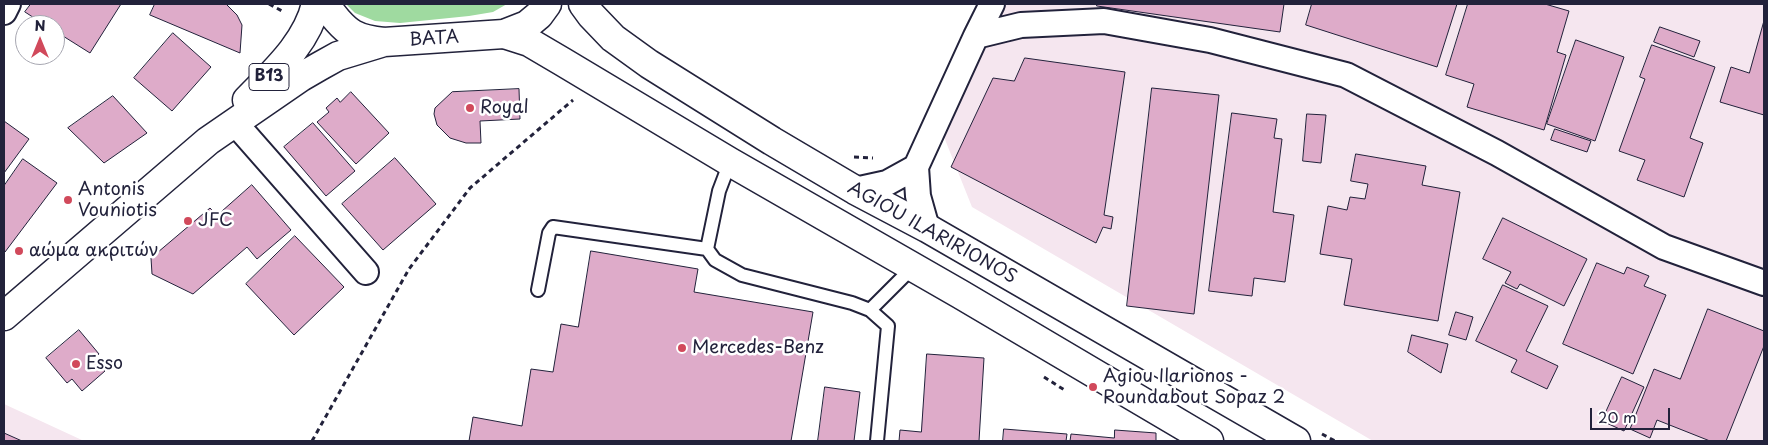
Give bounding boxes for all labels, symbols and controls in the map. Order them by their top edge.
north arrow [15,15,65,65]
text: N [34,15,46,36]
street label: BATA [408,26,460,52]
road number: B13 [249,64,289,90]
place label: Royal [480,97,529,119]
marker: Royal [464,102,476,114]
street label: AGIOU ILARIRIONOS [844,178,1020,288]
place label: Antonis Vouniotis [78,179,157,222]
marker: Antonis Vouniotis [62,194,74,206]
place label: JFC [198,210,233,232]
marker: JFC [182,215,194,227]
place label: αώμα ακριτών [29,240,159,262]
marker: αώμα ακριτών [13,245,25,257]
place label: Mercedes-Benz [692,337,824,359]
marker: Mercedes-Benz [676,342,688,354]
place label: Esso [86,353,123,375]
marker: Esso [70,358,82,370]
place label: Agiou Ilarionos - Roundabout Sopaz 2 [1103,366,1285,408]
marker: Agiou Ilarionos - Roundabout Sopaz 2 [1087,381,1099,393]
scale bar [1593,398,1673,430]
text: 20 m [1598,405,1637,428]

